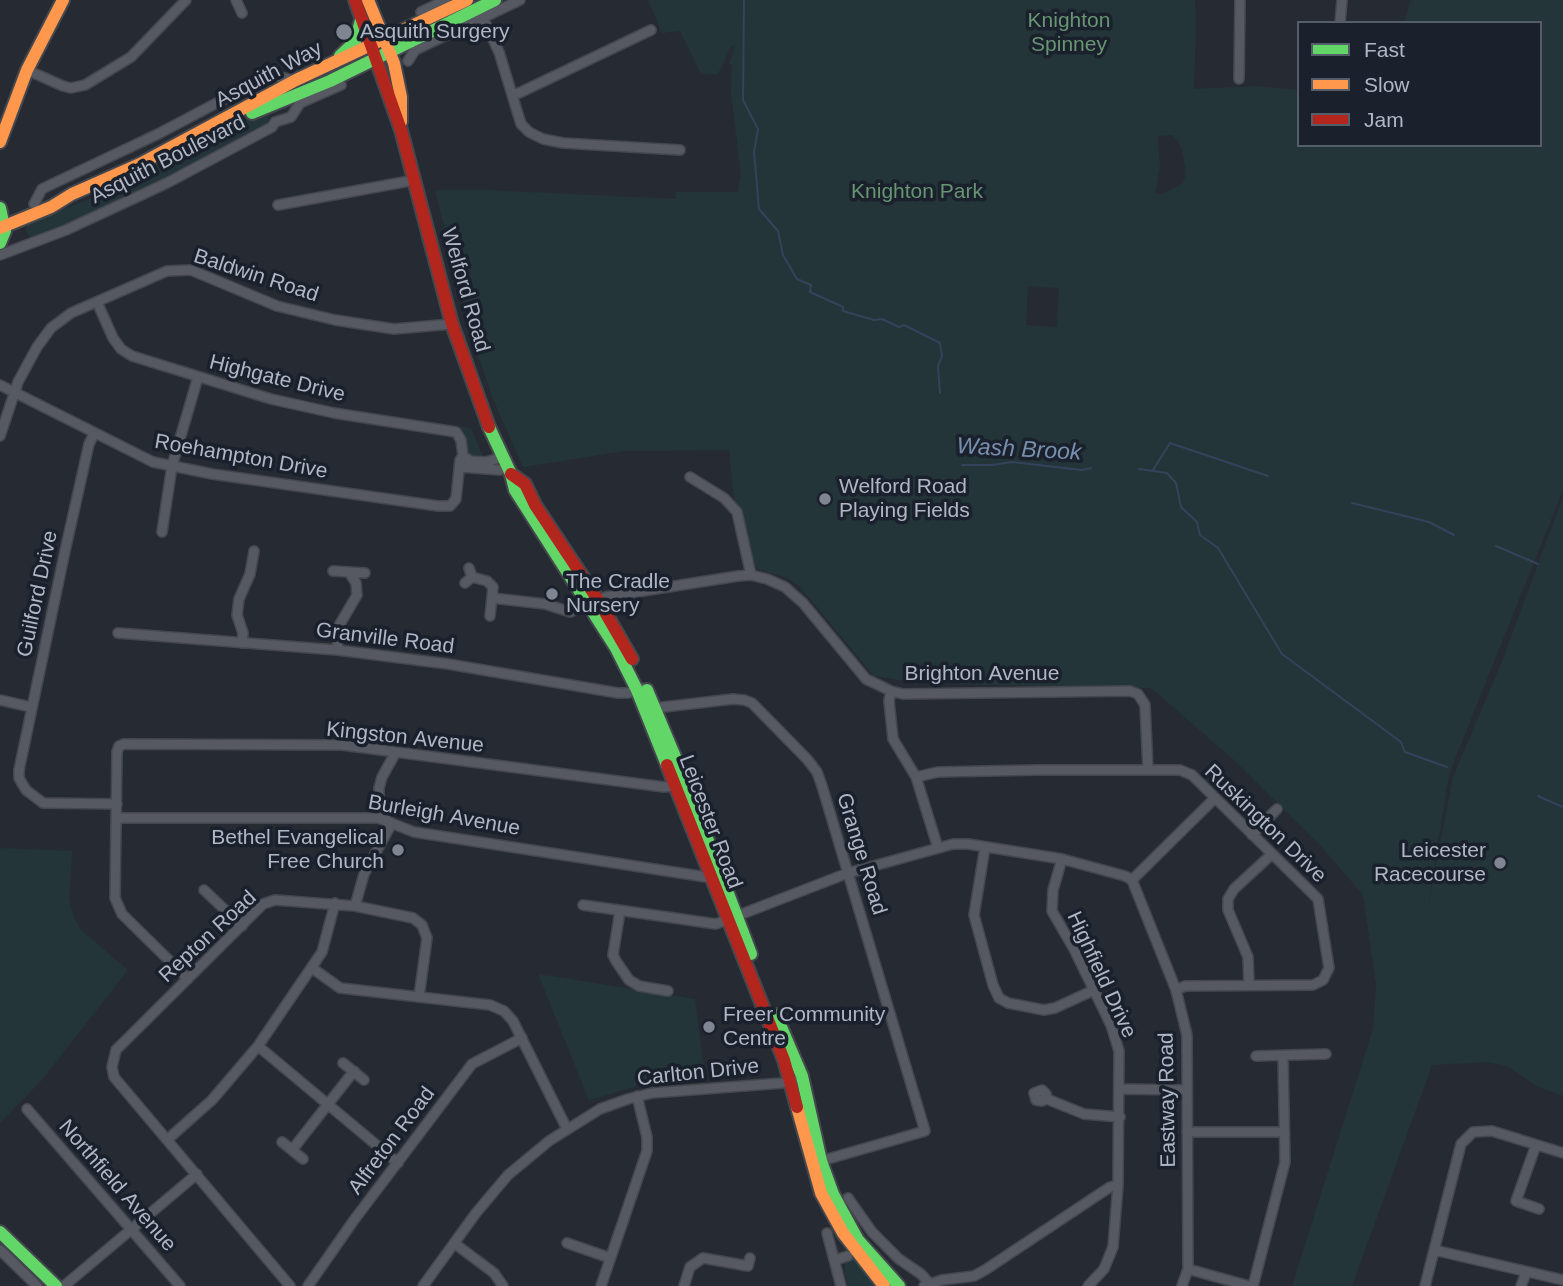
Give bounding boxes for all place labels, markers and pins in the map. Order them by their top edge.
place label: Asquith Surgery [360,19,509,45]
marker: Asquith Surgery [334,22,354,42]
place label: Welford Road Playing Fields [839,474,970,524]
marker: Welford Road Playing Fields [817,491,833,507]
place label: The Cradle Nursery [566,569,670,619]
marker: The Cradle Nursery [544,586,560,602]
place label: Bethel Evangelical Free Church [211,825,384,875]
place label: Leicester Racecourse [1374,838,1486,888]
marker: Bethel Evangelical Free Church [390,842,406,858]
marker: Leicester Racecourse [1492,855,1508,871]
place label: Freer Community Centre [723,1002,885,1052]
marker: Freer Community Centre [701,1019,717,1035]

